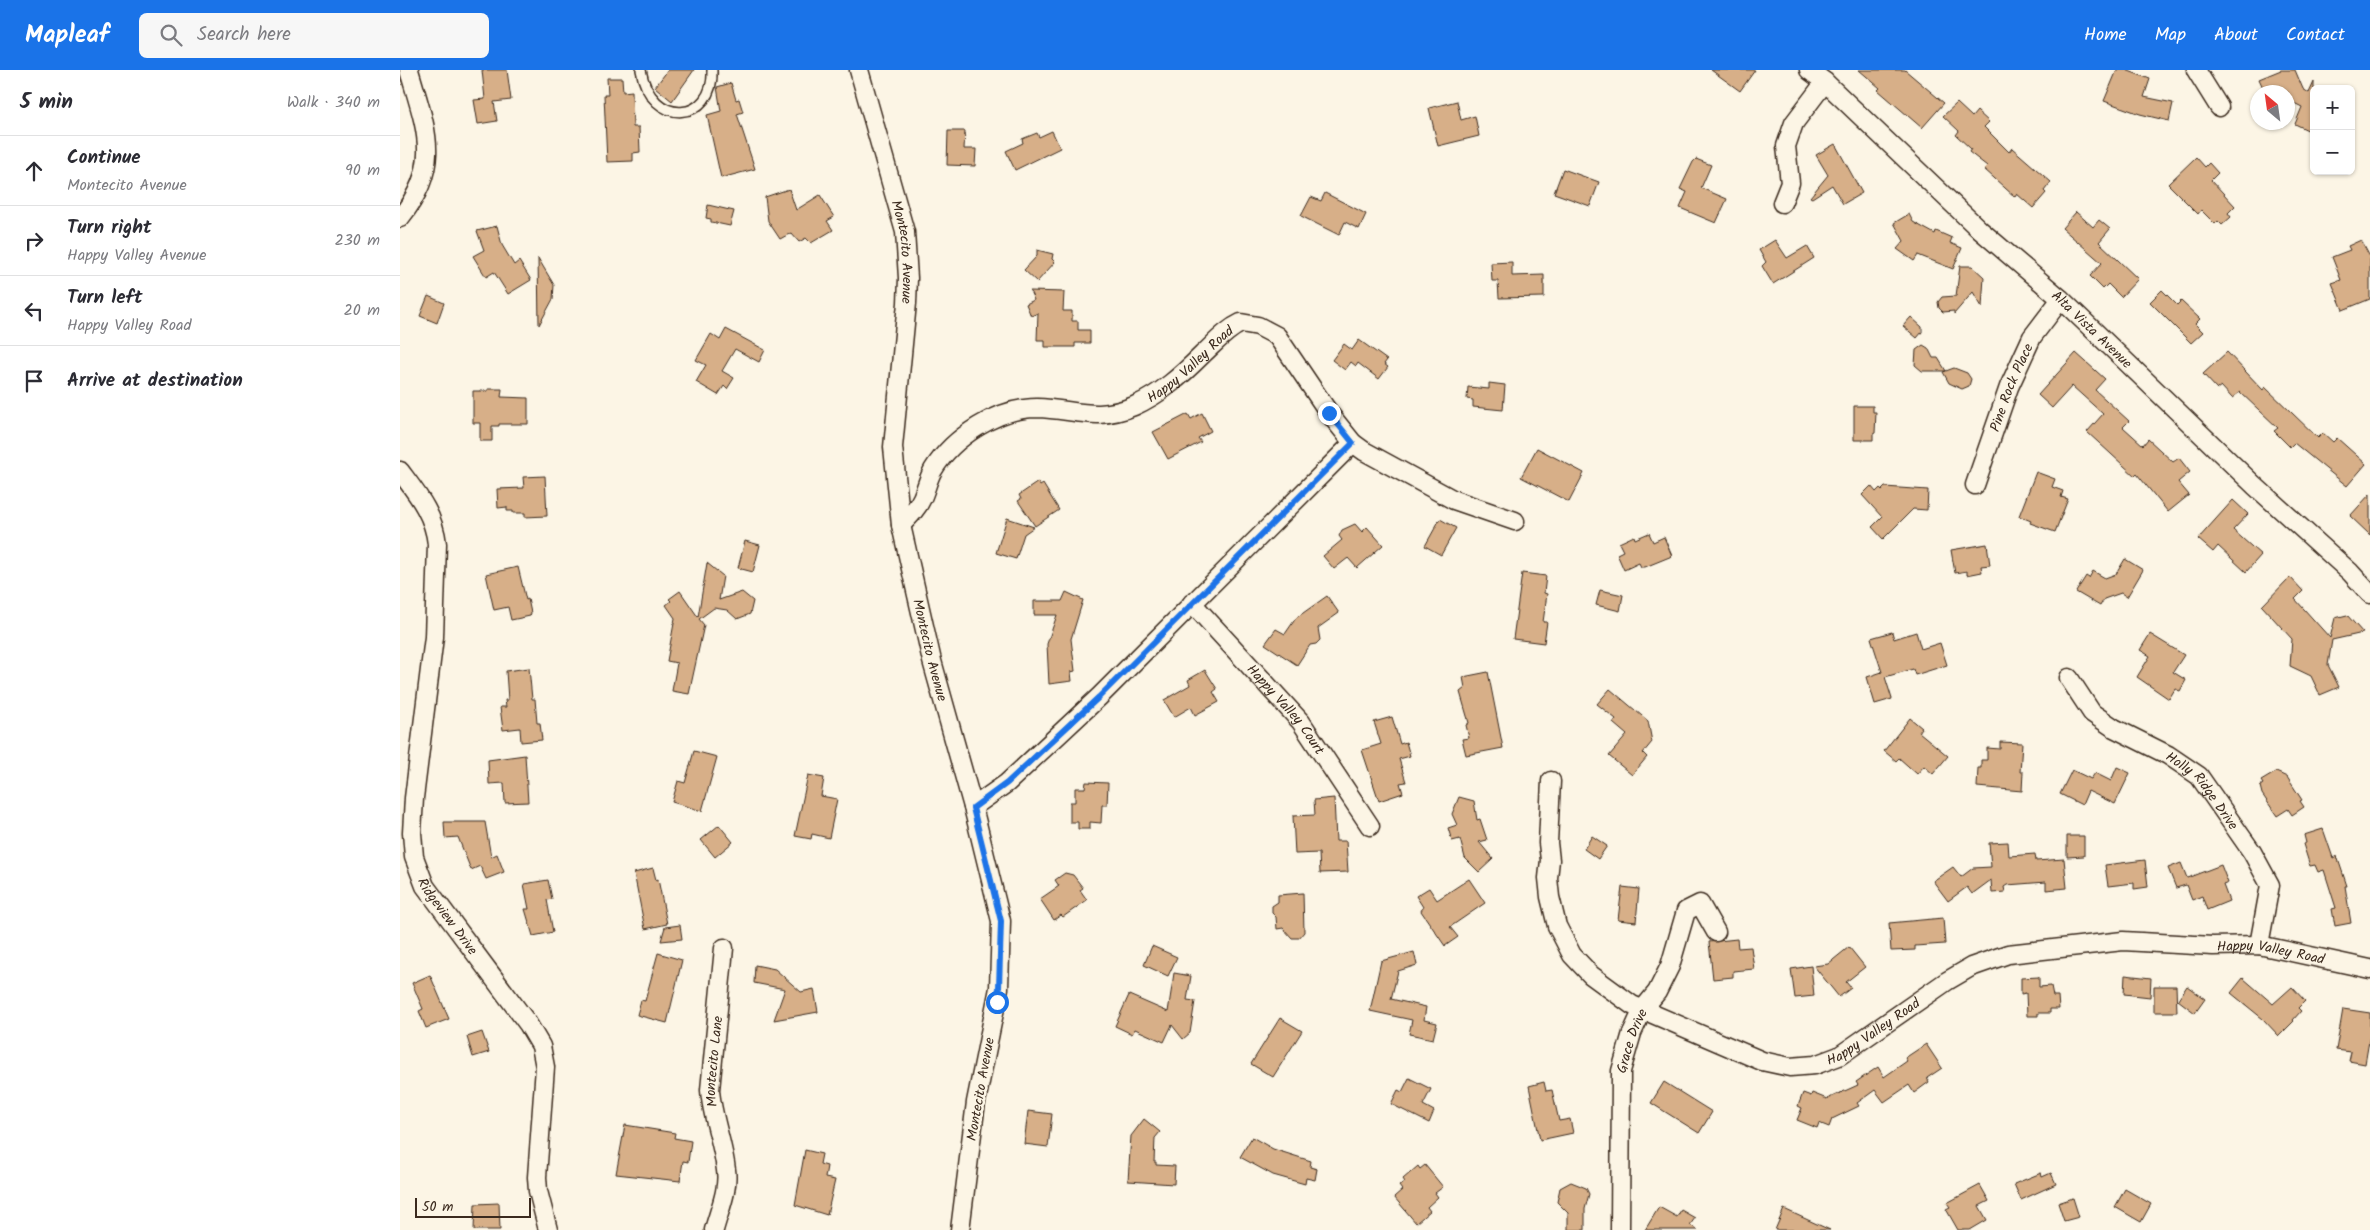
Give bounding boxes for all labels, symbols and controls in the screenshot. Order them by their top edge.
search box [139,13,489,58]
text: Mapleaf [25,16,109,55]
text: Search here [197,20,291,50]
icon: search [157,21,185,49]
text: Home [2084,21,2127,50]
text: Map [2155,21,2186,50]
text: About [2214,21,2258,50]
text: Contact [2286,21,2345,50]
north arrow [2250,85,2295,130]
map controls [2310,85,2355,175]
button: + [2310,85,2355,130]
text: 5 min [20,86,73,119]
text: Walk · 340 m [287,90,380,115]
button: − [2310,130,2355,175]
text: Continue [67,143,140,173]
icon: ahead [20,157,48,185]
text: 90 m [345,158,380,183]
text: Montecito Avenue [67,173,187,198]
street label: Montecito Avenue [884,198,918,305]
text: Turn right [67,213,152,243]
icon: right [20,227,48,255]
text: 230 m [334,228,380,253]
text: Happy Valley Avenue [67,243,207,268]
text: Turn left [67,283,142,313]
street label: Alta Vista Avenue [2046,285,2137,375]
icon: left [20,297,48,325]
text: 20 m [344,298,380,323]
text: Happy Valley Road [67,313,192,338]
street label: Happy Valley Road [1143,320,1239,409]
street label: Pine Rock Place [1984,339,2040,435]
text: Arrive at destination [67,366,243,396]
icon: arrive [20,367,48,395]
route end [1318,402,1341,425]
street label: Montecito Avenue [906,597,953,705]
street label: Happy Valley Court [1241,659,1330,760]
street label: Holly Ridge Drive [2161,746,2244,835]
street label: Ridgeview Drive [411,875,483,960]
street label: Happy Valley Road [2217,935,2328,971]
route start [986,991,1009,1014]
street label: Happy Valley Road [1824,992,1926,1072]
street label: Grace Drive [1611,1005,1654,1076]
street label: Montecito Lane [700,1014,729,1109]
street label: Montecito Avenue [961,1035,1001,1143]
scale bar [415,1195,531,1218]
text: 50 m [422,1196,453,1218]

